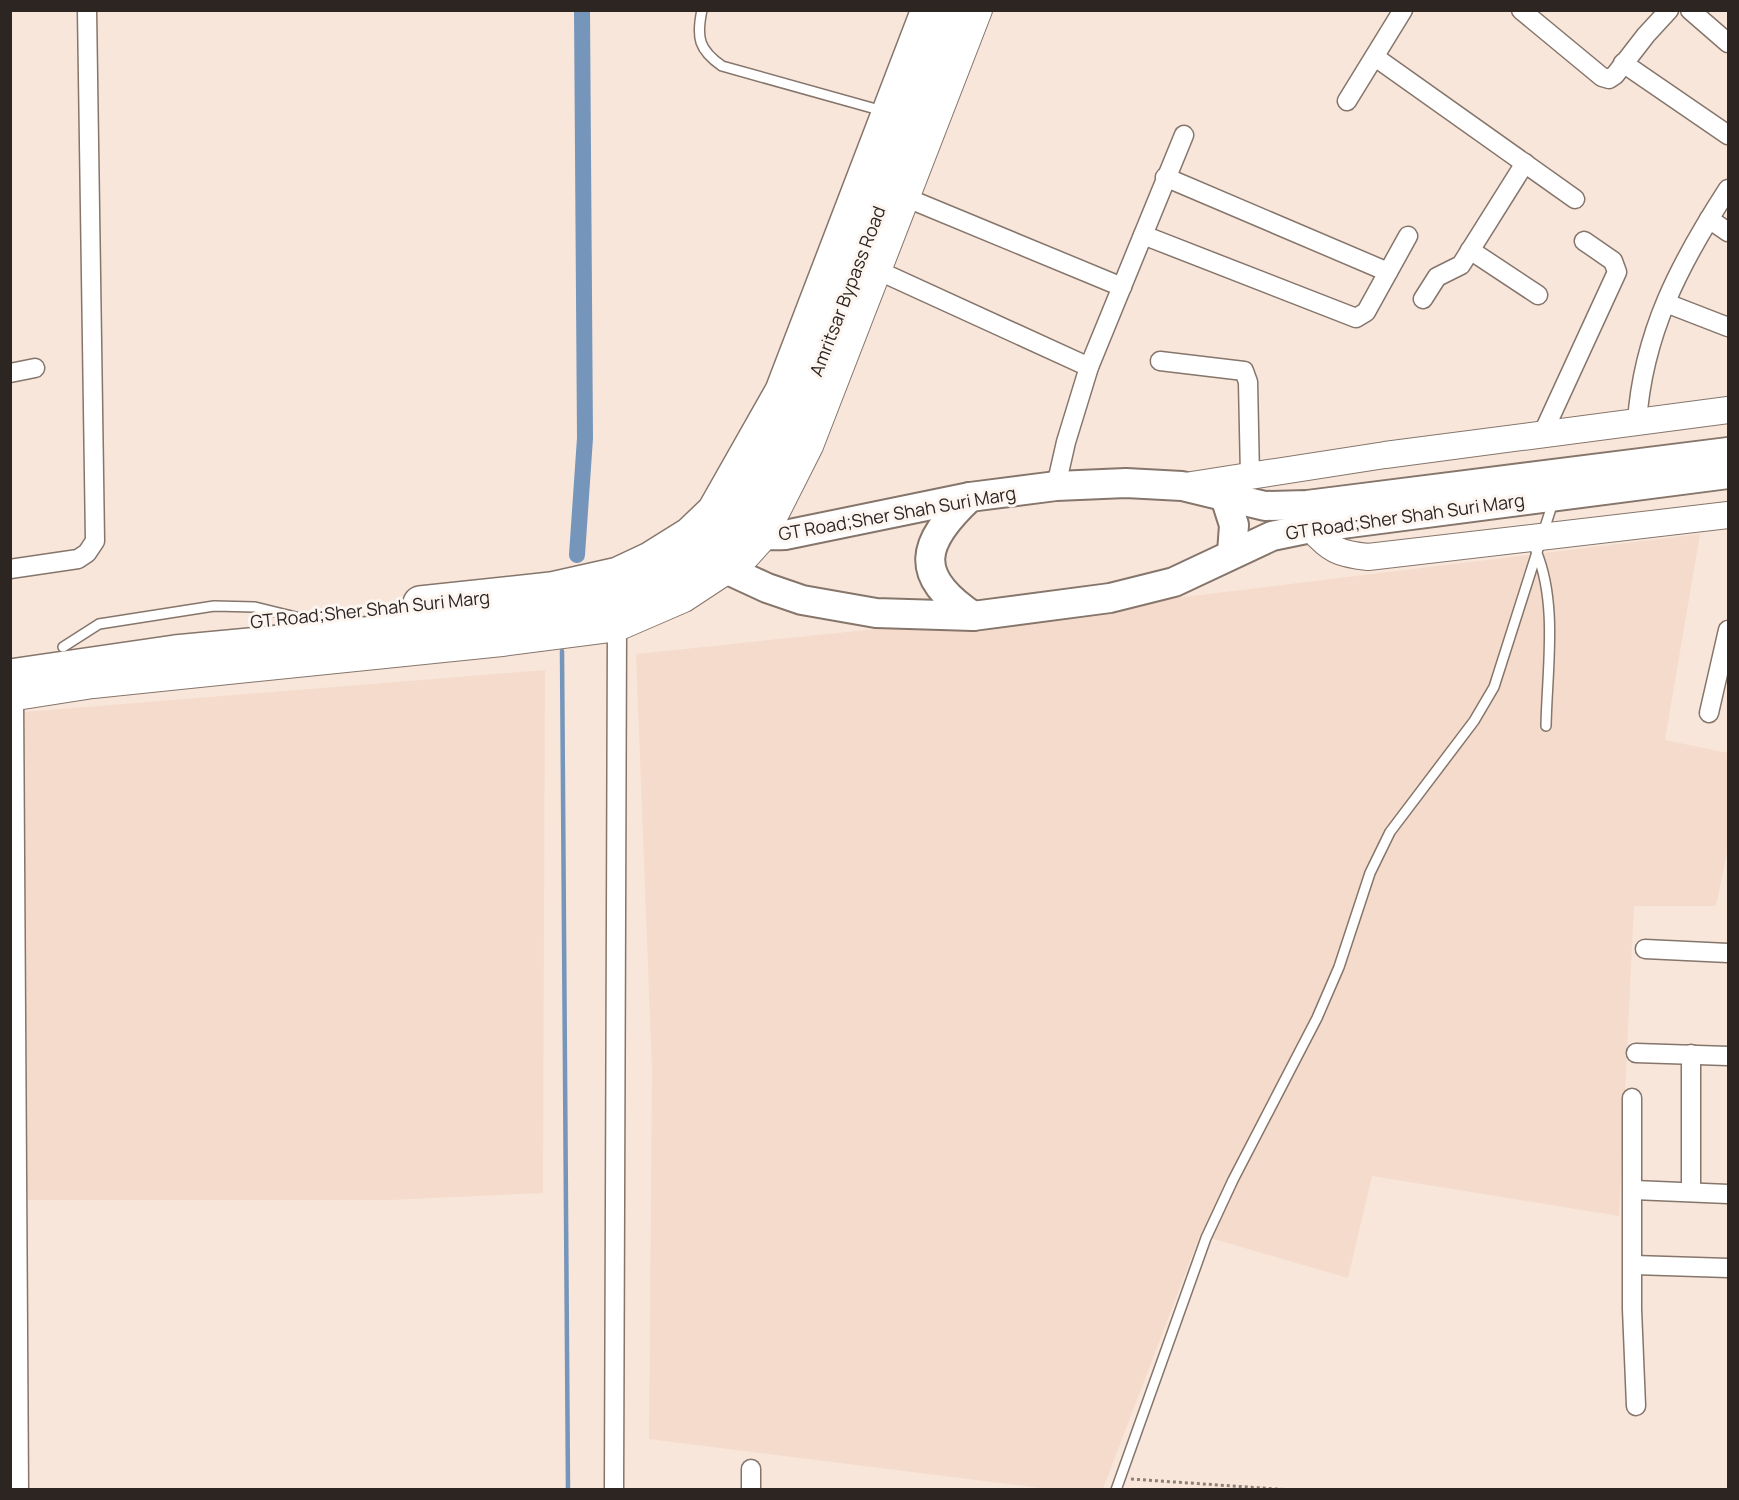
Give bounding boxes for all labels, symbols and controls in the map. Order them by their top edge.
street label: Amritsar Bypass Road [803,202,891,380]
street label: GT Road;Sher Shah Suri Marg [776,480,1018,546]
street label: GT Road;Sher Shah Suri Marg [1284,487,1526,545]
street label: GT Road;Sher Shah Suri Marg [249,584,491,634]

